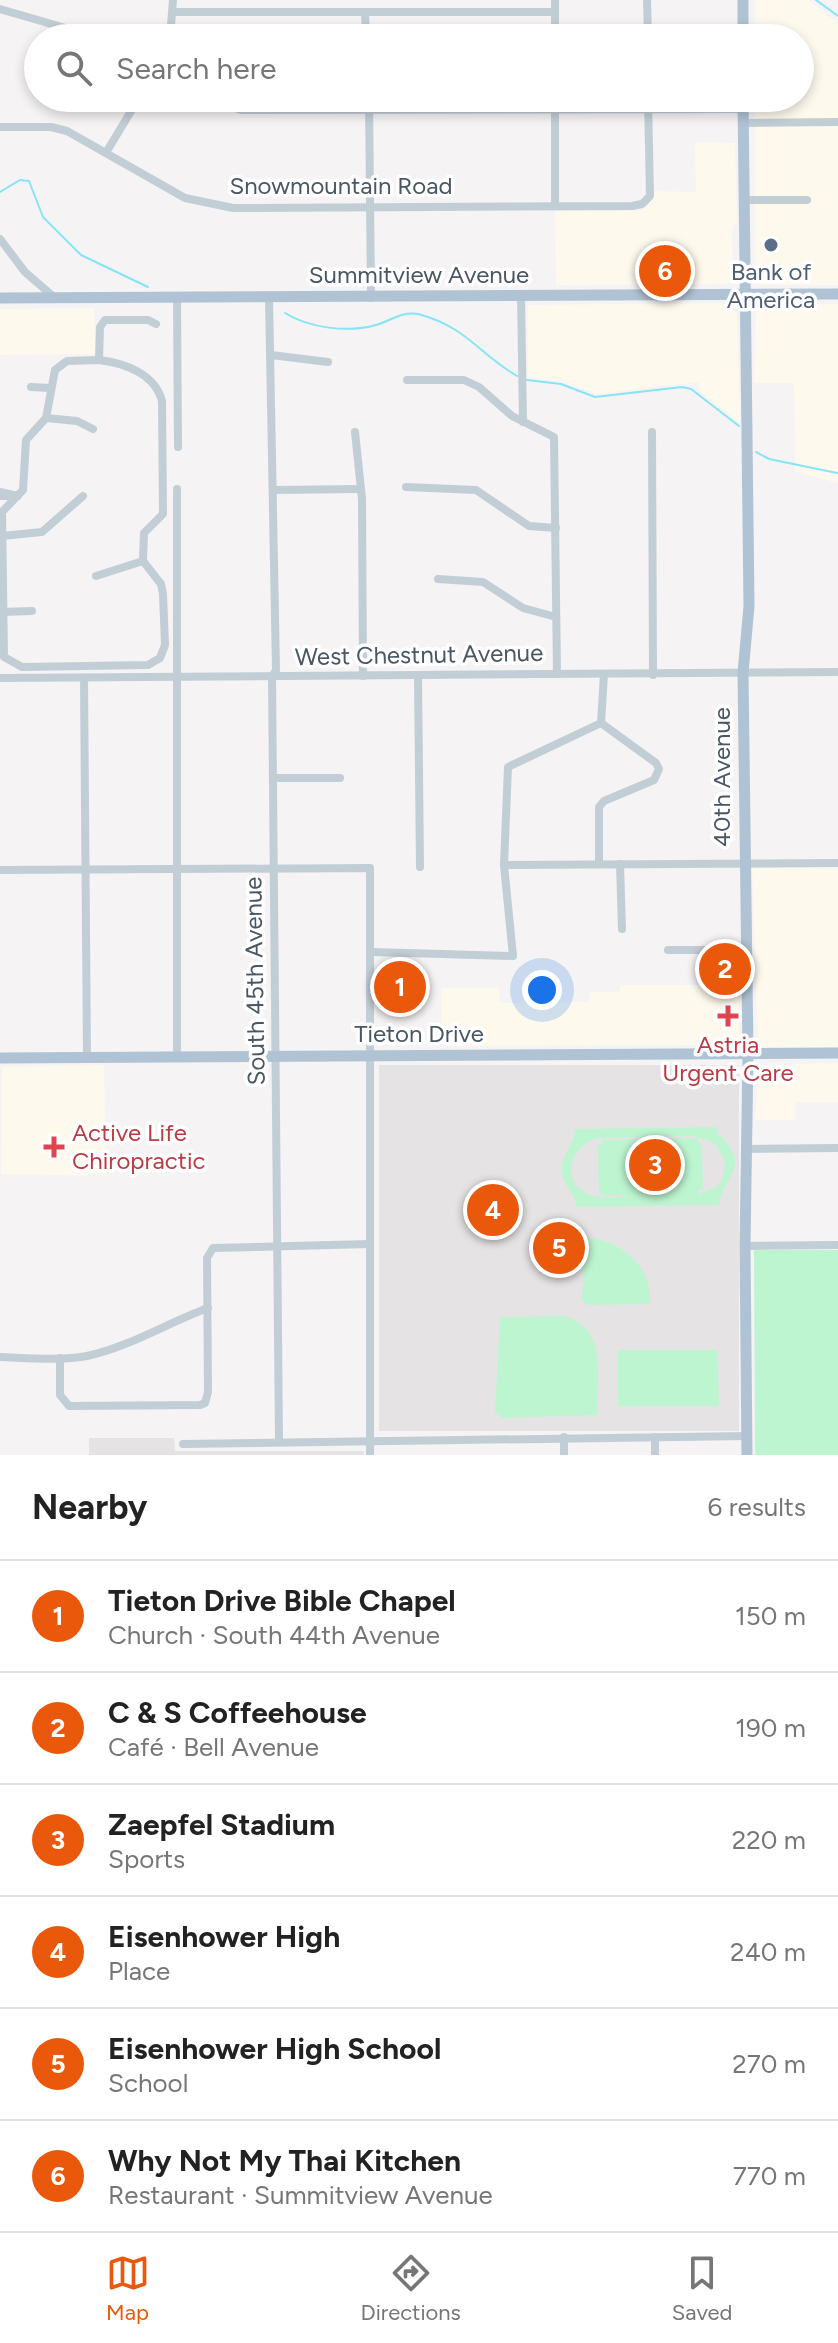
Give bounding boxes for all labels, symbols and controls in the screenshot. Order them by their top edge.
search box [24,24,814,112]
icon: search [52,46,96,90]
text: Search here [116,50,276,87]
street label: Snowmountain Road [229,171,453,200]
marker: Bank of America [762,236,780,254]
pin: 6 [639,241,691,301]
place label: Bank of America [727,257,815,314]
street label: Summitview Avenue [309,260,529,289]
street label: West Chestnut Avenue [295,638,543,671]
street label: 40th Avenue [707,707,736,847]
street label: South 45th Avenue [238,876,271,1086]
pin: 2 [699,939,751,999]
pin: 1 [374,957,426,1017]
your location [522,970,562,1010]
marker: Astria Urgent Care [717,1005,739,1027]
street label: Tieton Drive [354,1019,484,1048]
place label: Astria Urgent Care [662,1030,794,1087]
place label: Active Life Chiropractic [72,1118,205,1175]
pin: 3 [629,1135,681,1195]
marker: Active Life Chiropractic [43,1136,65,1158]
pin: 4 [467,1180,519,1240]
pin: 5 [533,1218,585,1278]
text: Nearby [32,1487,147,1528]
text: 6 results [708,1491,806,1523]
text: Tieton Drive Bible Chapel [108,1582,456,1619]
text: 1 [53,1600,63,1632]
text: 150 m [735,1600,806,1632]
text: Church · South 44th Avenue [108,1619,440,1651]
text: C & S Coffeehouse [108,1694,367,1731]
text: 2 [50,1712,66,1744]
text: 190 m [735,1712,806,1744]
text: Café · Bell Avenue [108,1731,319,1763]
text: Zaepfel Stadium [108,1806,335,1843]
text: 3 [51,1824,65,1856]
text: 220 m [732,1824,806,1856]
text: Sports [108,1843,185,1875]
text: Eisenhower High [108,1918,340,1955]
text: 4 [50,1936,66,1968]
text: 240 m [730,1936,806,1968]
text: Place [108,1955,170,1987]
text: Eisenhower High School [108,2030,441,2067]
text: 5 [50,2048,66,2080]
text: 270 m [732,2048,806,2080]
text: School [108,2067,188,2099]
text: Why Not My Thai Kitchen [108,2142,461,2179]
text: 6 [50,2160,66,2192]
text: 770 m [733,2160,806,2192]
text: Restaurant · Summitview Avenue [108,2179,493,2211]
tab: Map [106,2251,150,2326]
tab: Directions [361,2251,461,2326]
tab: Saved [672,2251,732,2326]

